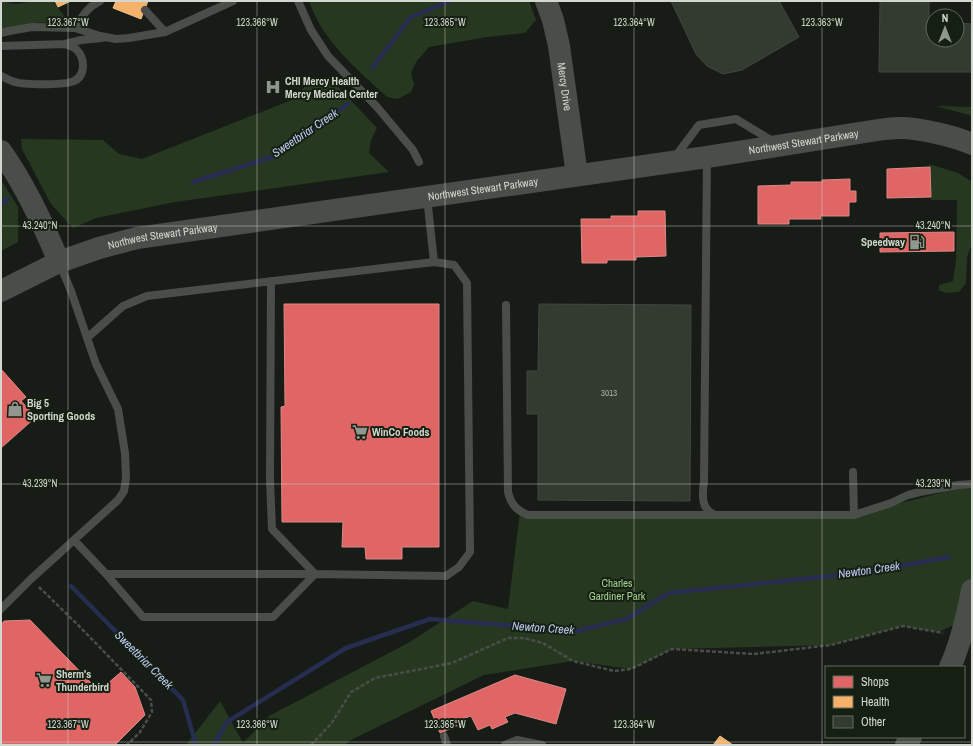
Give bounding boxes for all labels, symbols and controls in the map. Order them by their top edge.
north arrow [925,8,965,48]
text: N [942,11,948,25]
text: 123.367°W [47,16,89,29]
text: 123.366°W [236,16,278,29]
text: 123.365°W [424,16,466,29]
text: 123.364°W [613,16,655,29]
text: 123.363°W [801,16,843,29]
street label: Mercy Drive [554,62,575,112]
place label: CHI Mercy Health Mercy Medical Center [285,74,378,101]
hospital icon: CHI Mercy Health Mercy Medical Center [264,78,282,96]
water label: Sweetbriar Creek [269,104,342,161]
street label: Northwest Stewart Parkway [748,126,860,157]
street label: Northwest Stewart Parkway [427,174,539,204]
text: 43.240°N [23,219,58,232]
text: 43.240°N [916,219,951,232]
street label: Northwest Stewart Parkway [106,220,219,252]
fuel station icon: Speedway [908,233,926,251]
place label: Speedway [861,235,905,249]
house number: 3013 [601,387,617,399]
place label: Big 5 Sporting Goods [27,396,95,423]
shop icon: Big 5 Sporting Goods [6,400,24,418]
supermarket icon: WinCo Foods [351,423,369,441]
place label: WinCo Foods [372,425,430,439]
text: 43.239°N [23,477,58,490]
text: 43.239°N [916,477,951,490]
water label: Newton Creek [837,558,902,582]
park label: Charles Gardiner Park [589,576,646,603]
water label: Newton Creek [511,618,576,638]
water label: Sweetbriar Creek [111,627,177,693]
legend [825,666,965,738]
place label: Sherm's Thunderbird [56,667,109,694]
supermarket icon: Sherm's Thunderbird [35,671,53,689]
text: Shops [861,674,889,690]
text: Health [861,694,889,710]
text: Other [861,714,886,730]
text: 123.367°W [47,718,89,731]
text: 123.366°W [236,718,278,731]
text: 123.365°W [424,718,466,731]
text: 123.364°W [613,718,655,731]

